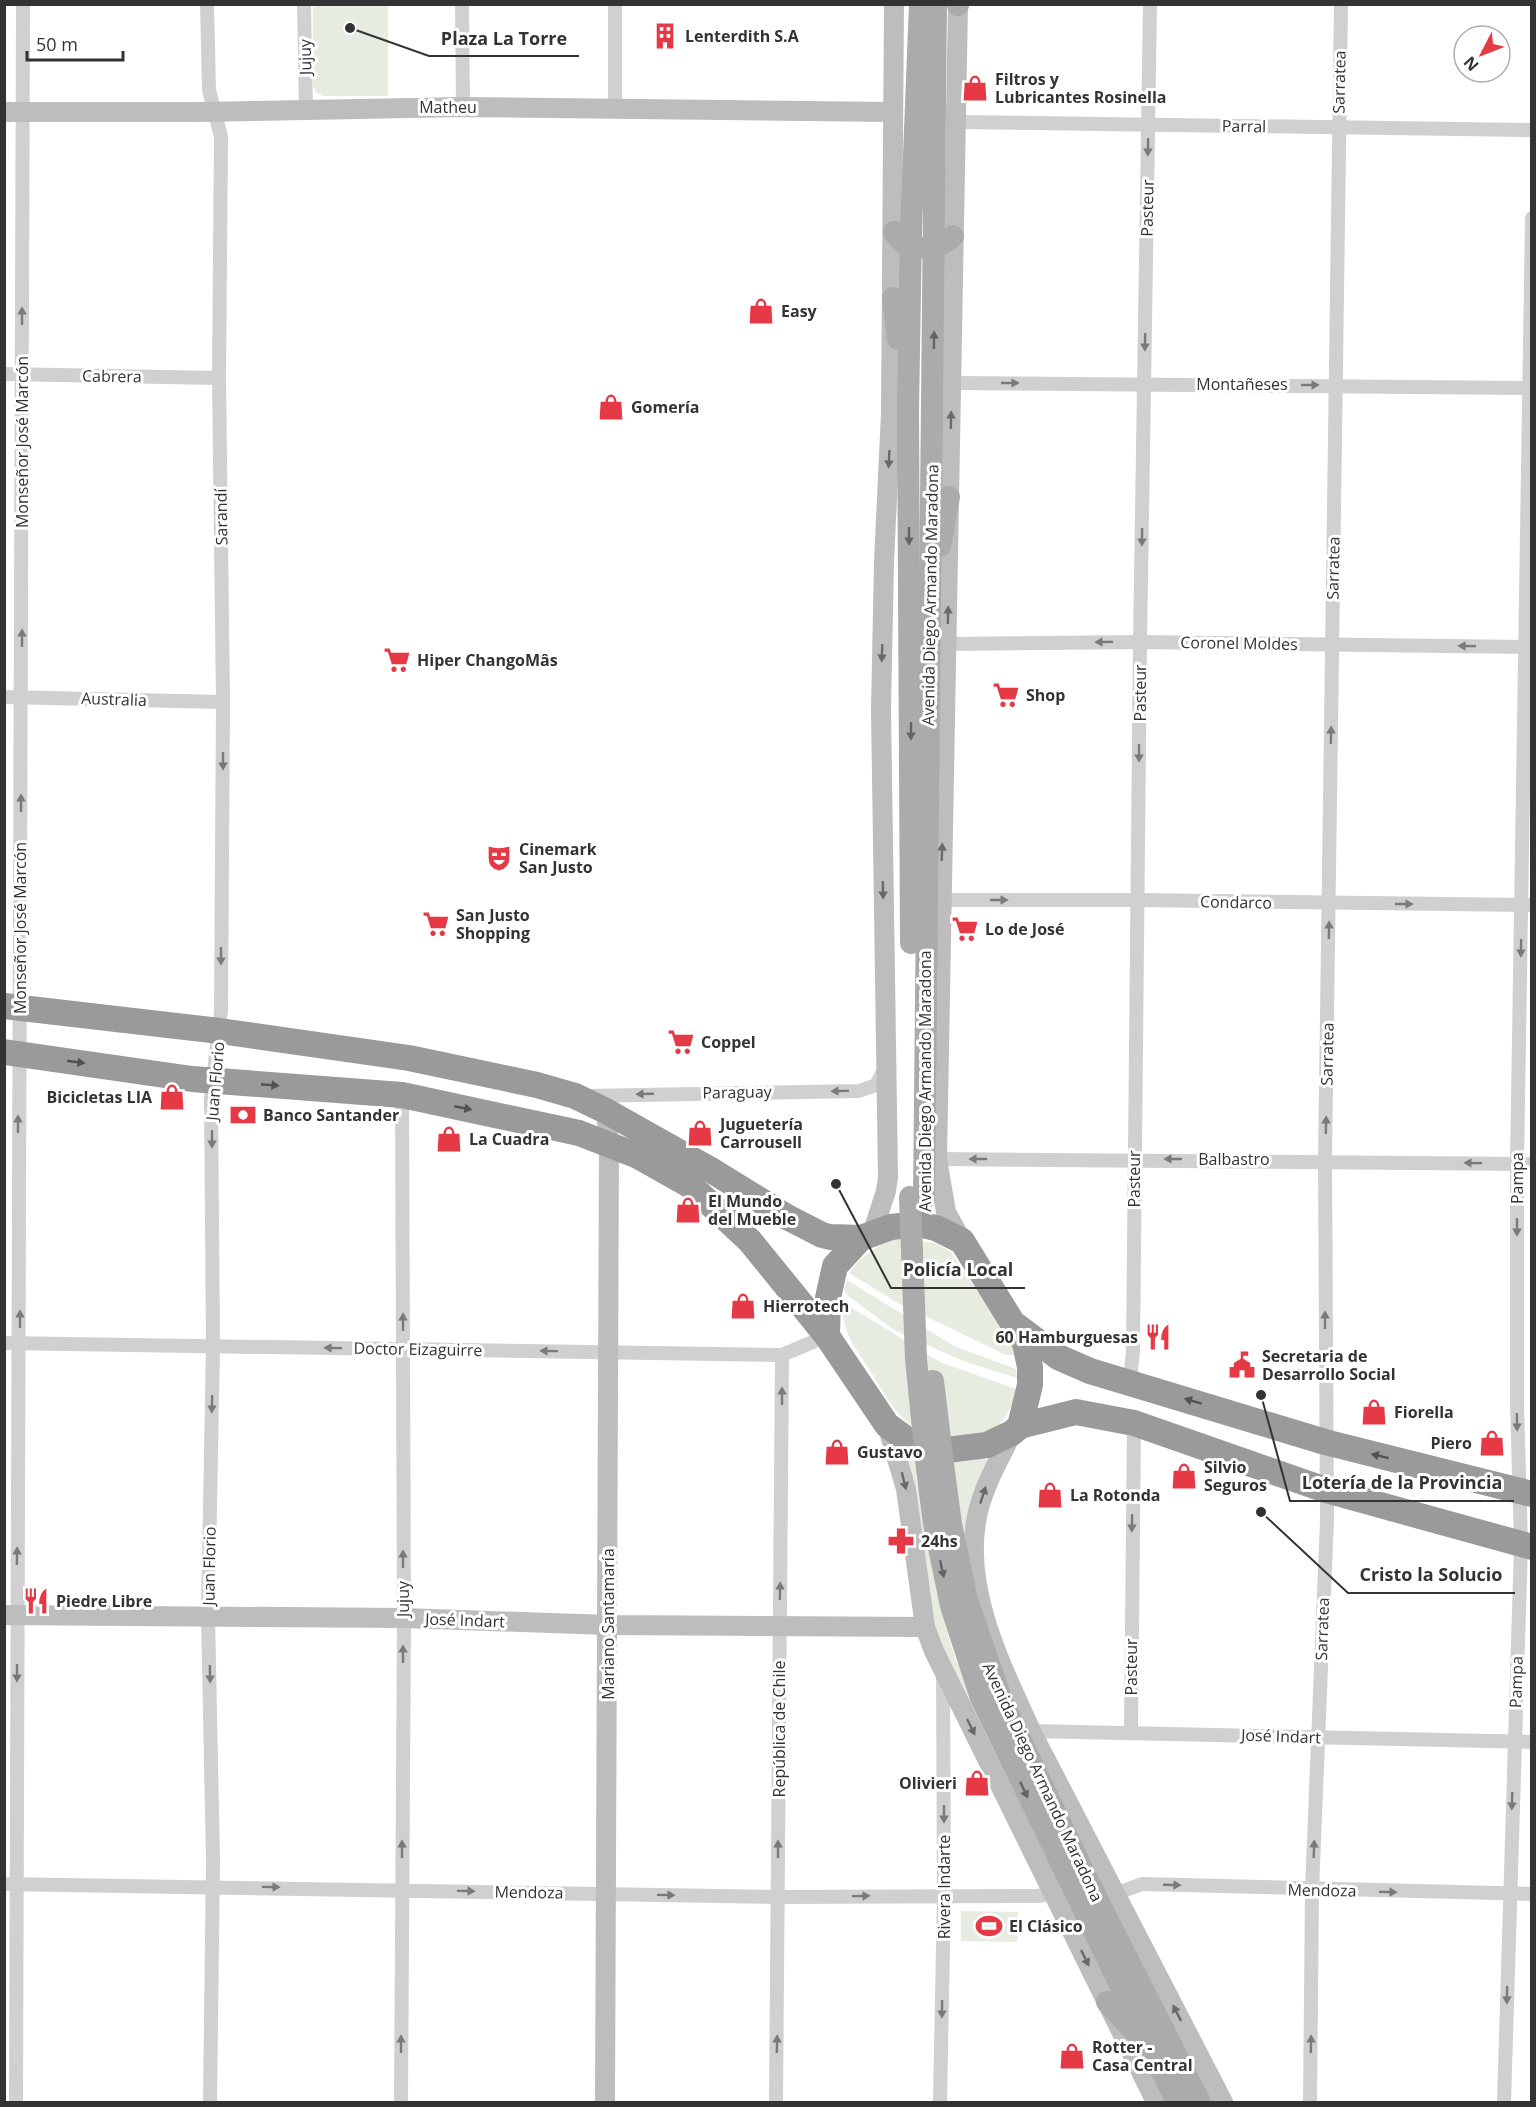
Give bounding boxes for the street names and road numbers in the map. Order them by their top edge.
street label: Jujuy [294,38,316,77]
street label: Sarratea [1327,50,1351,114]
street label: Matheu [419,96,477,118]
street label: Parral [1222,115,1266,137]
street label: Pasteur [1136,179,1159,237]
street label: Monseñor José Marcón [11,356,33,528]
street label: Cabrera [82,364,142,388]
street label: Montañeses [1196,373,1288,395]
street label: Avenida Diego Armando Maradona [917,464,943,726]
street label: Sarandí [209,487,232,546]
street label: Sarratea [1321,536,1345,600]
street label: Coronel Moldes [1180,631,1298,655]
street label: Pasteur [1129,664,1151,722]
street label: Australia [81,687,147,711]
street label: Monseñor José Marcón [9,842,31,1014]
street label: Condarco [1200,890,1272,914]
street label: Avenida Diego Armando Maradona [914,950,936,1212]
street label: Sarratea [1315,1022,1339,1086]
street label: Juan Florio [200,1041,229,1123]
street label: Paraguay [702,1080,773,1104]
street label: Balbastro [1198,1148,1270,1170]
street label: Pasteur [1123,1150,1145,1208]
street label: Pampa [1506,1152,1528,1204]
street label: Doctor Eizaguirre [353,1337,483,1361]
street label: Juan Florio [197,1526,221,1608]
street label: Mariano Santamaría [597,1548,619,1700]
street label: Jujuy [392,1580,414,1619]
street label: Sarratea [1310,1597,1334,1661]
street label: José Indart [423,1608,506,1632]
street label: Pasteur [1120,1638,1142,1696]
street label: Pampa [1504,1656,1528,1708]
street label: Avenida Diego Armando Maradona [978,1659,1108,1905]
street label: República de Chile [768,1661,790,1797]
street label: José Indart [1239,1724,1322,1748]
street label: Rivera Indarte [933,1835,955,1939]
street label: Mendoza [1287,1878,1357,1902]
street label: Mendoza [494,1880,564,1904]

